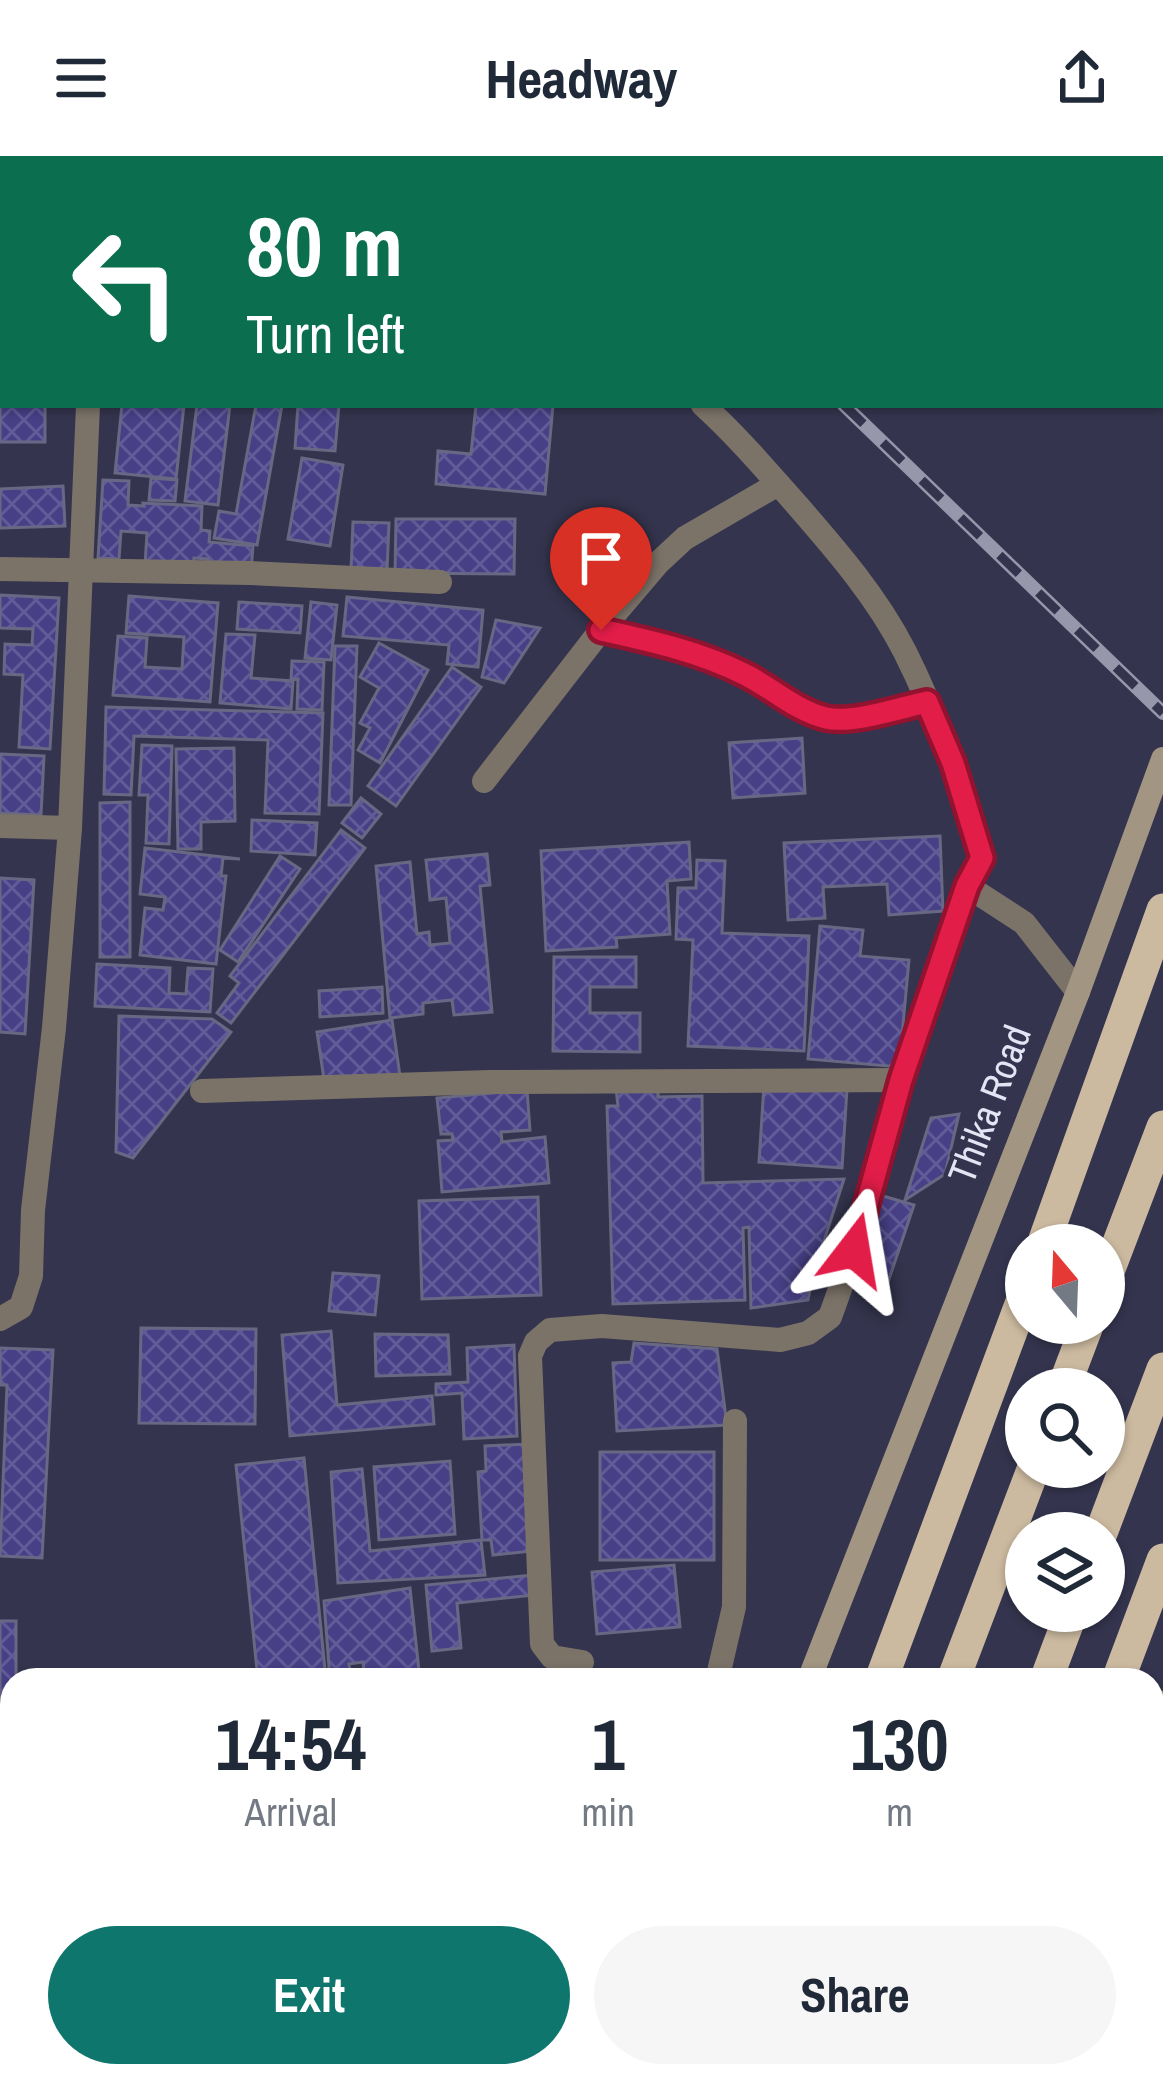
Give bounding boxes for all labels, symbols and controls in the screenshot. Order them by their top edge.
text: Headway [486,42,677,115]
icon: menu [48,45,114,111]
icon: share [1049,45,1115,111]
text: 80 m [246,189,403,302]
icon: left [48,204,204,360]
text: Turn left [246,297,405,370]
pin [550,507,652,630]
icon: arrive [568,525,634,591]
street label: Thika Road [935,1018,1043,1190]
position arrow [791,1187,917,1313]
north arrow [1005,1224,1125,1344]
map controls [1005,1224,1125,1632]
button: search [1005,1368,1125,1488]
button: layers [1005,1512,1125,1632]
text: 14:54 [215,1695,366,1792]
text: 1 [592,1695,625,1792]
text: 130 [850,1695,949,1792]
text: Arrival [245,1786,337,1838]
text: min [582,1786,635,1838]
text: m [886,1786,913,1838]
button: Exit [48,1926,570,2064]
button: Share [594,1926,1116,2064]

